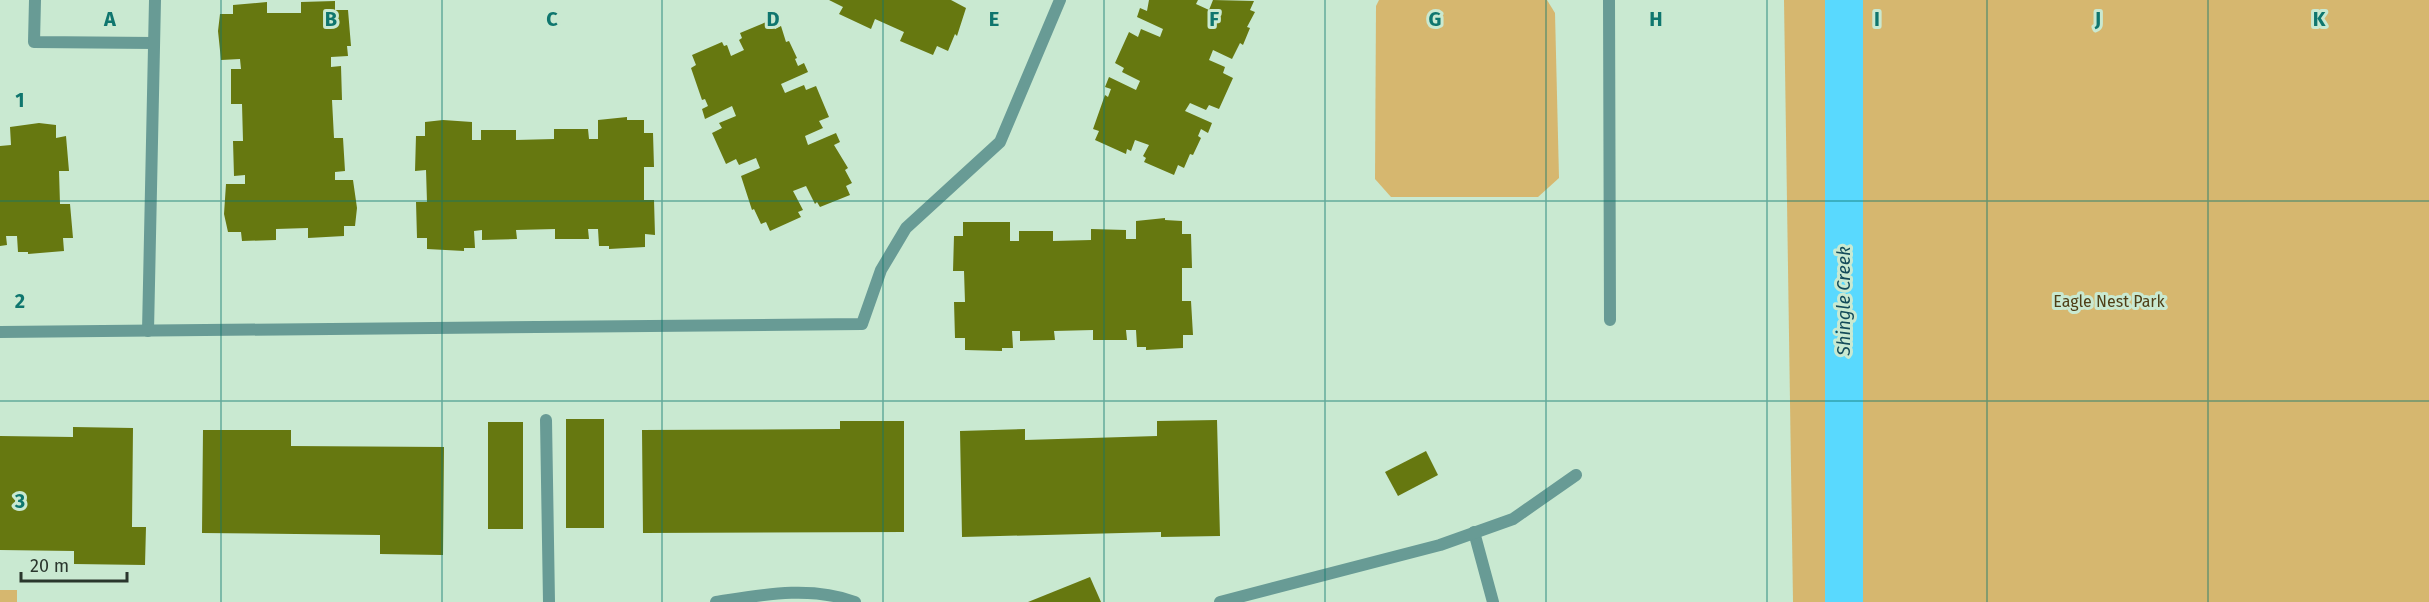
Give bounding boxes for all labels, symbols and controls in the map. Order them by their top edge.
text: A [103,7,117,31]
text: B [325,7,337,31]
text: C [546,7,558,31]
text: D [766,7,780,31]
text: E [989,7,999,31]
text: F [1209,7,1219,31]
text: G [1429,7,1441,31]
text: H [1649,7,1663,31]
text: I [1874,7,1880,31]
text: J [2094,7,2101,31]
text: K [2313,7,2326,31]
text: 1 [15,88,25,112]
water label: Shingle Creek [1833,246,1855,357]
text: 2 [15,289,25,313]
park label: Eagle Nest Park [2053,292,2166,311]
text: 3 [14,489,25,513]
scale bar [21,545,128,583]
text: 20 m [30,555,69,577]

